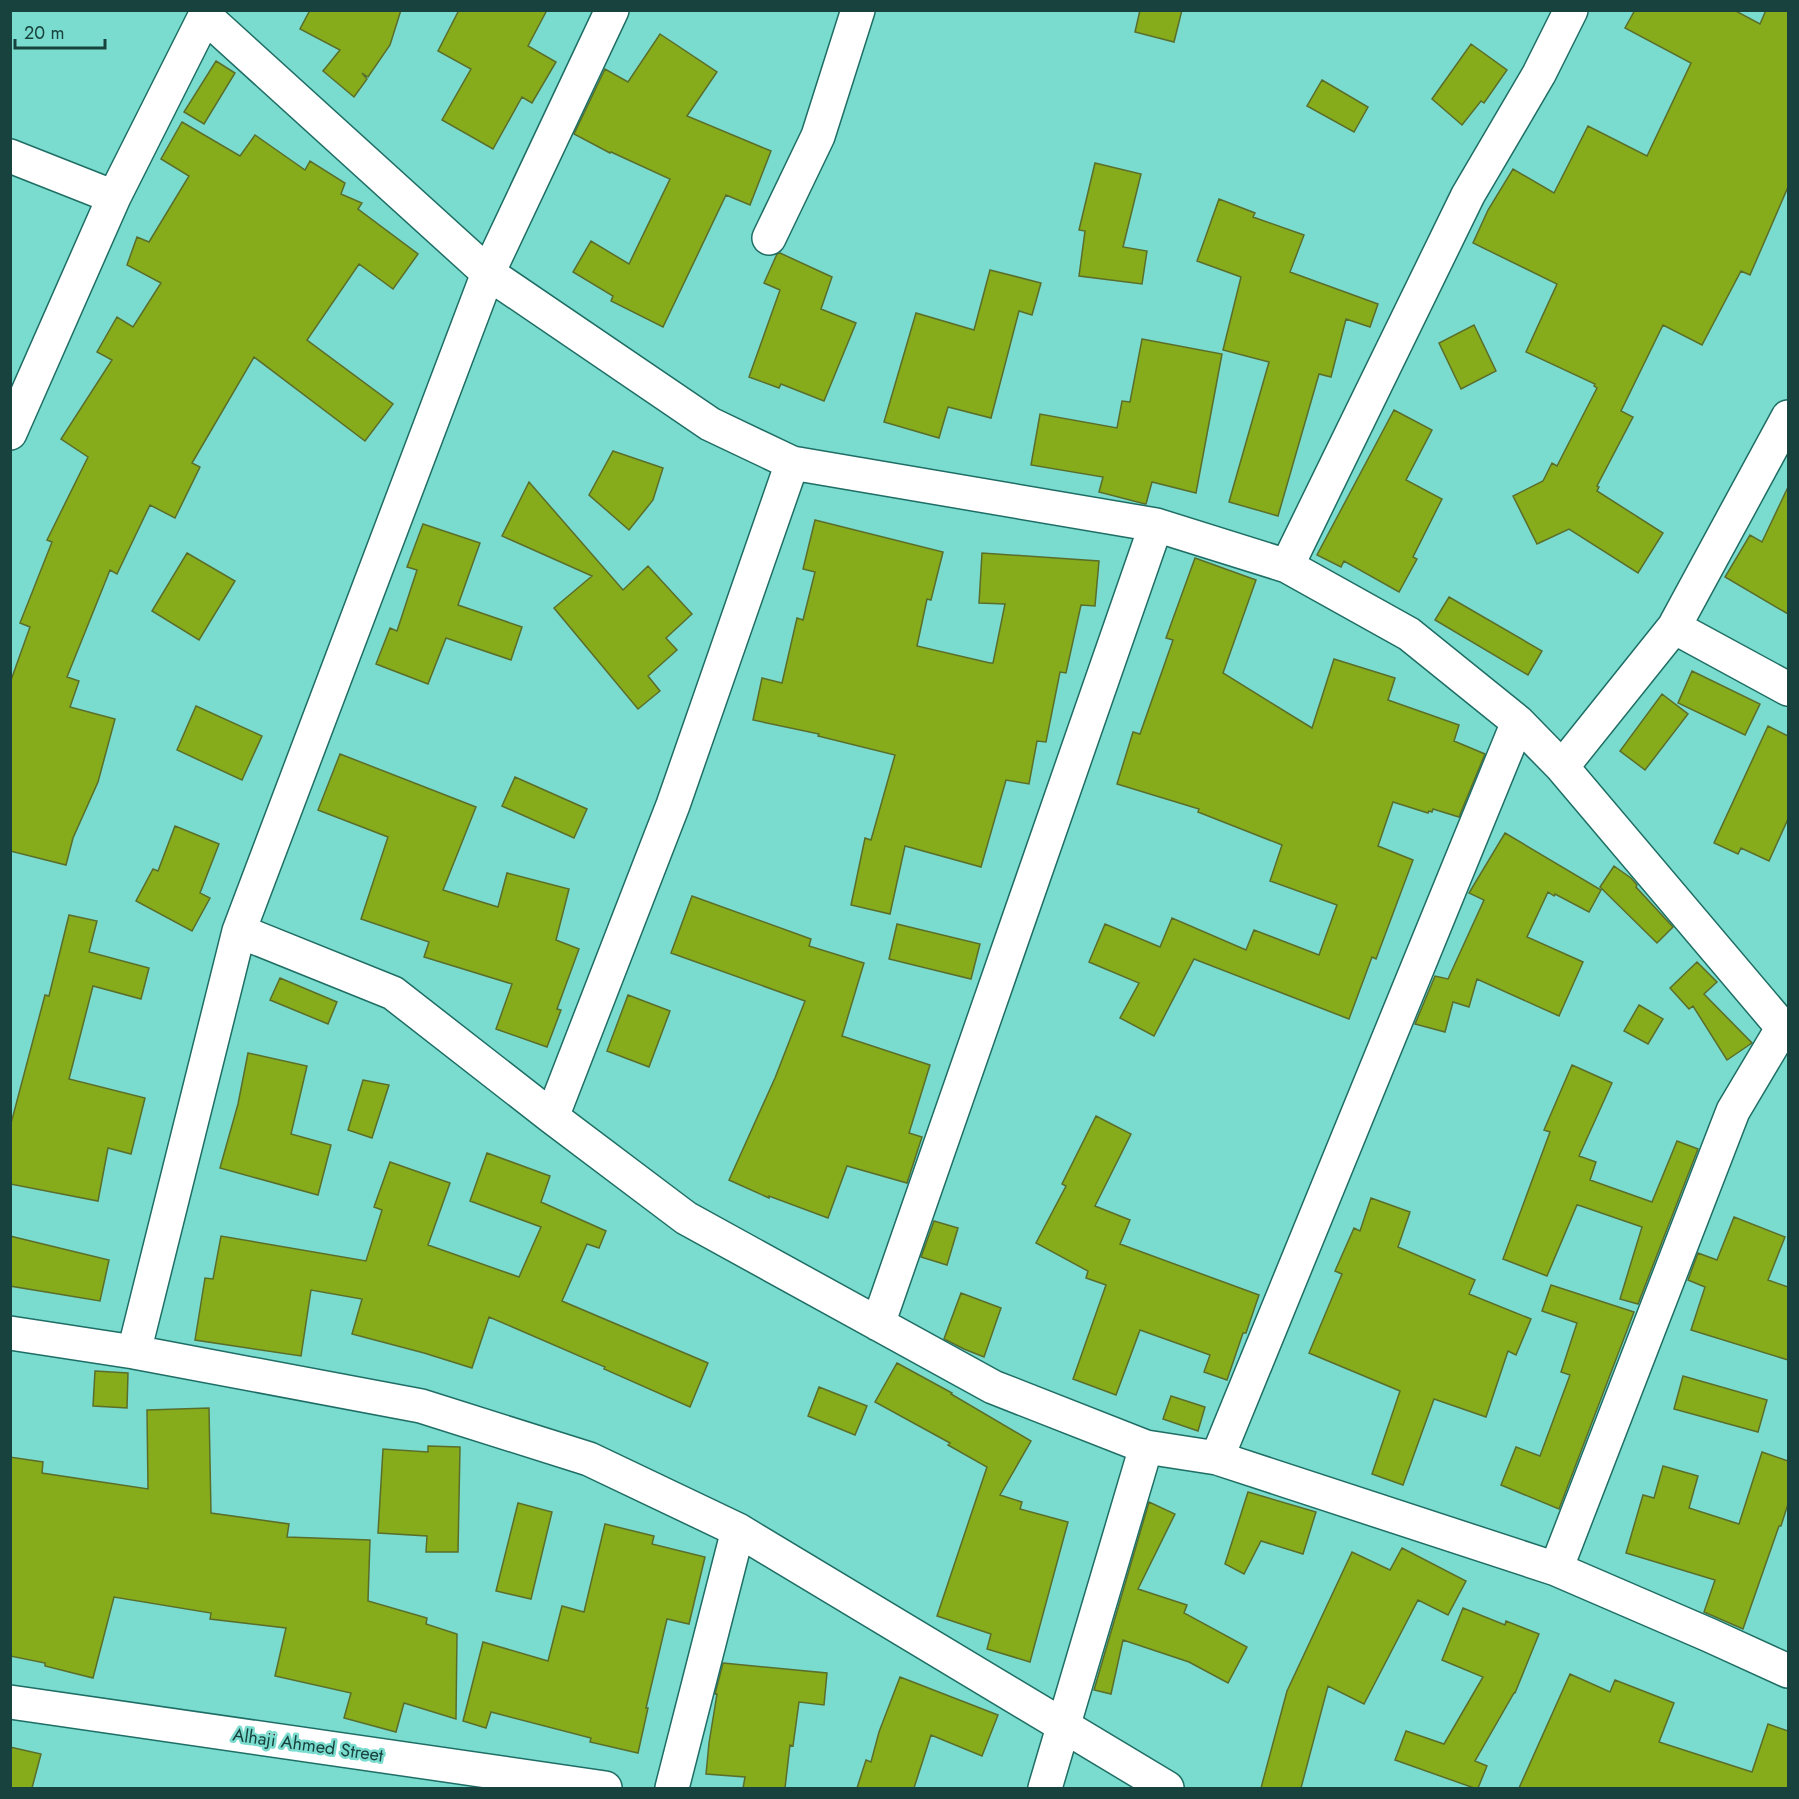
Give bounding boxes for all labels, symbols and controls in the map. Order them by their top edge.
scale bar [15,12,105,50]
text: 20 m [24,20,64,46]
street label: Alhaji Ahmed Street [231,1722,386,1769]

